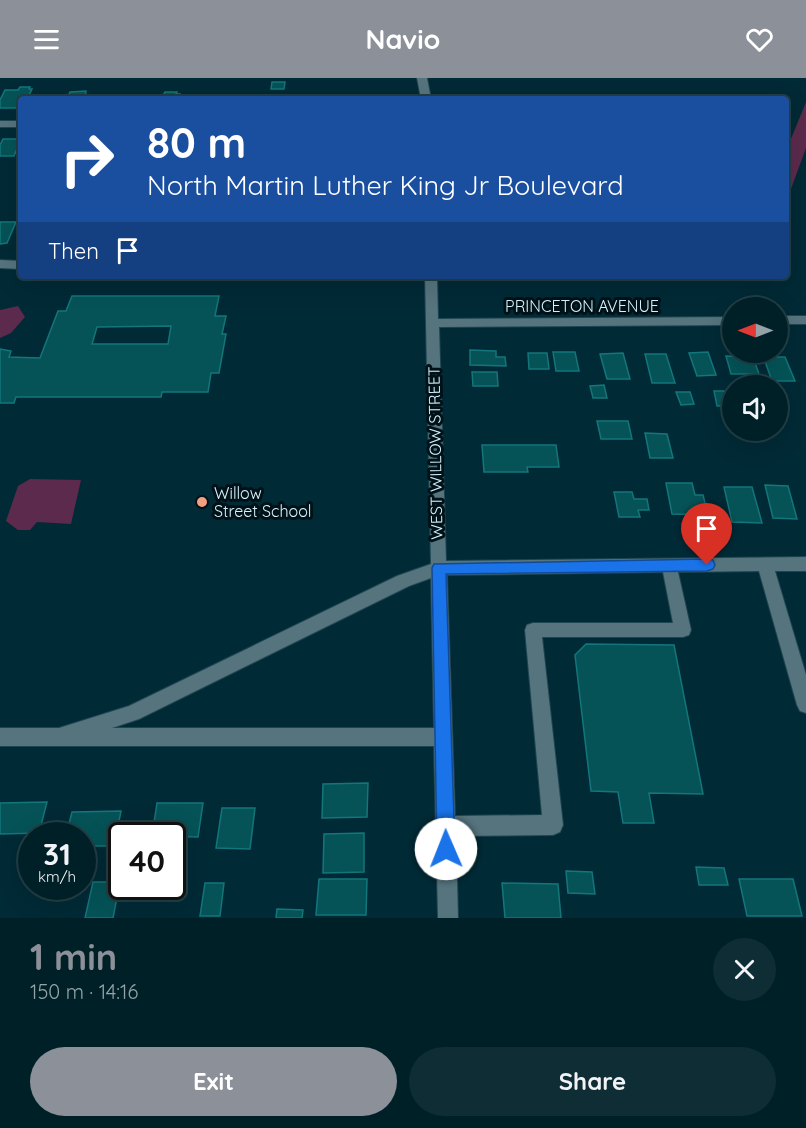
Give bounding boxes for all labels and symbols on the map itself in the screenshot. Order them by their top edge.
street label: PRINCETON AVENUE [505,296,659,316]
north arrow [722,297,788,363]
street label: WEST WILLOW STREET [423,366,447,540]
place label: Willow Street School [214,483,311,521]
marker: Willow Street School [195,495,209,509]
pin [681,503,732,565]
position arrow [414,817,478,881]
speed limit sign: 40 [108,822,186,900]

